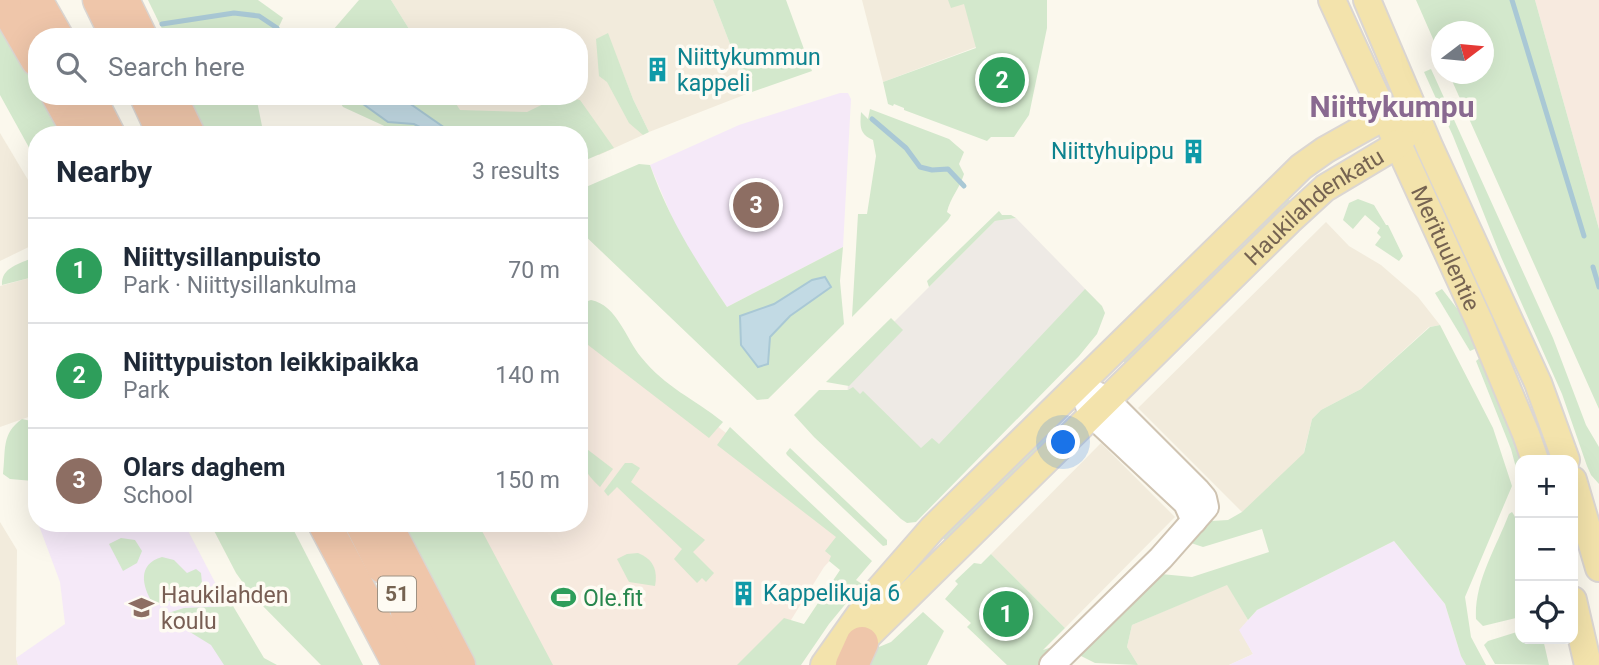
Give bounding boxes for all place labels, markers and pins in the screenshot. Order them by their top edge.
place label: Niittykummun kappeli [677,44,821,97]
pin: 2 [979,54,1025,106]
building icon: Niittykummun kappeli [643,56,671,84]
building icon: Niittyhuippu [1180,137,1208,165]
place label: Niittyhuippu [1051,138,1174,165]
pin: 3 [733,179,779,231]
building icon: Kappelikuja 6 [729,579,757,607]
place label: Kappelikuja 6 [763,580,900,607]
place label: Haukilahden koulu [161,582,289,635]
sports icon: Ole.fit [549,584,577,612]
place label: Ole.fit [583,585,643,612]
pin: 1 [983,588,1029,640]
school or university icon: Haukilahden koulu [127,594,155,622]

